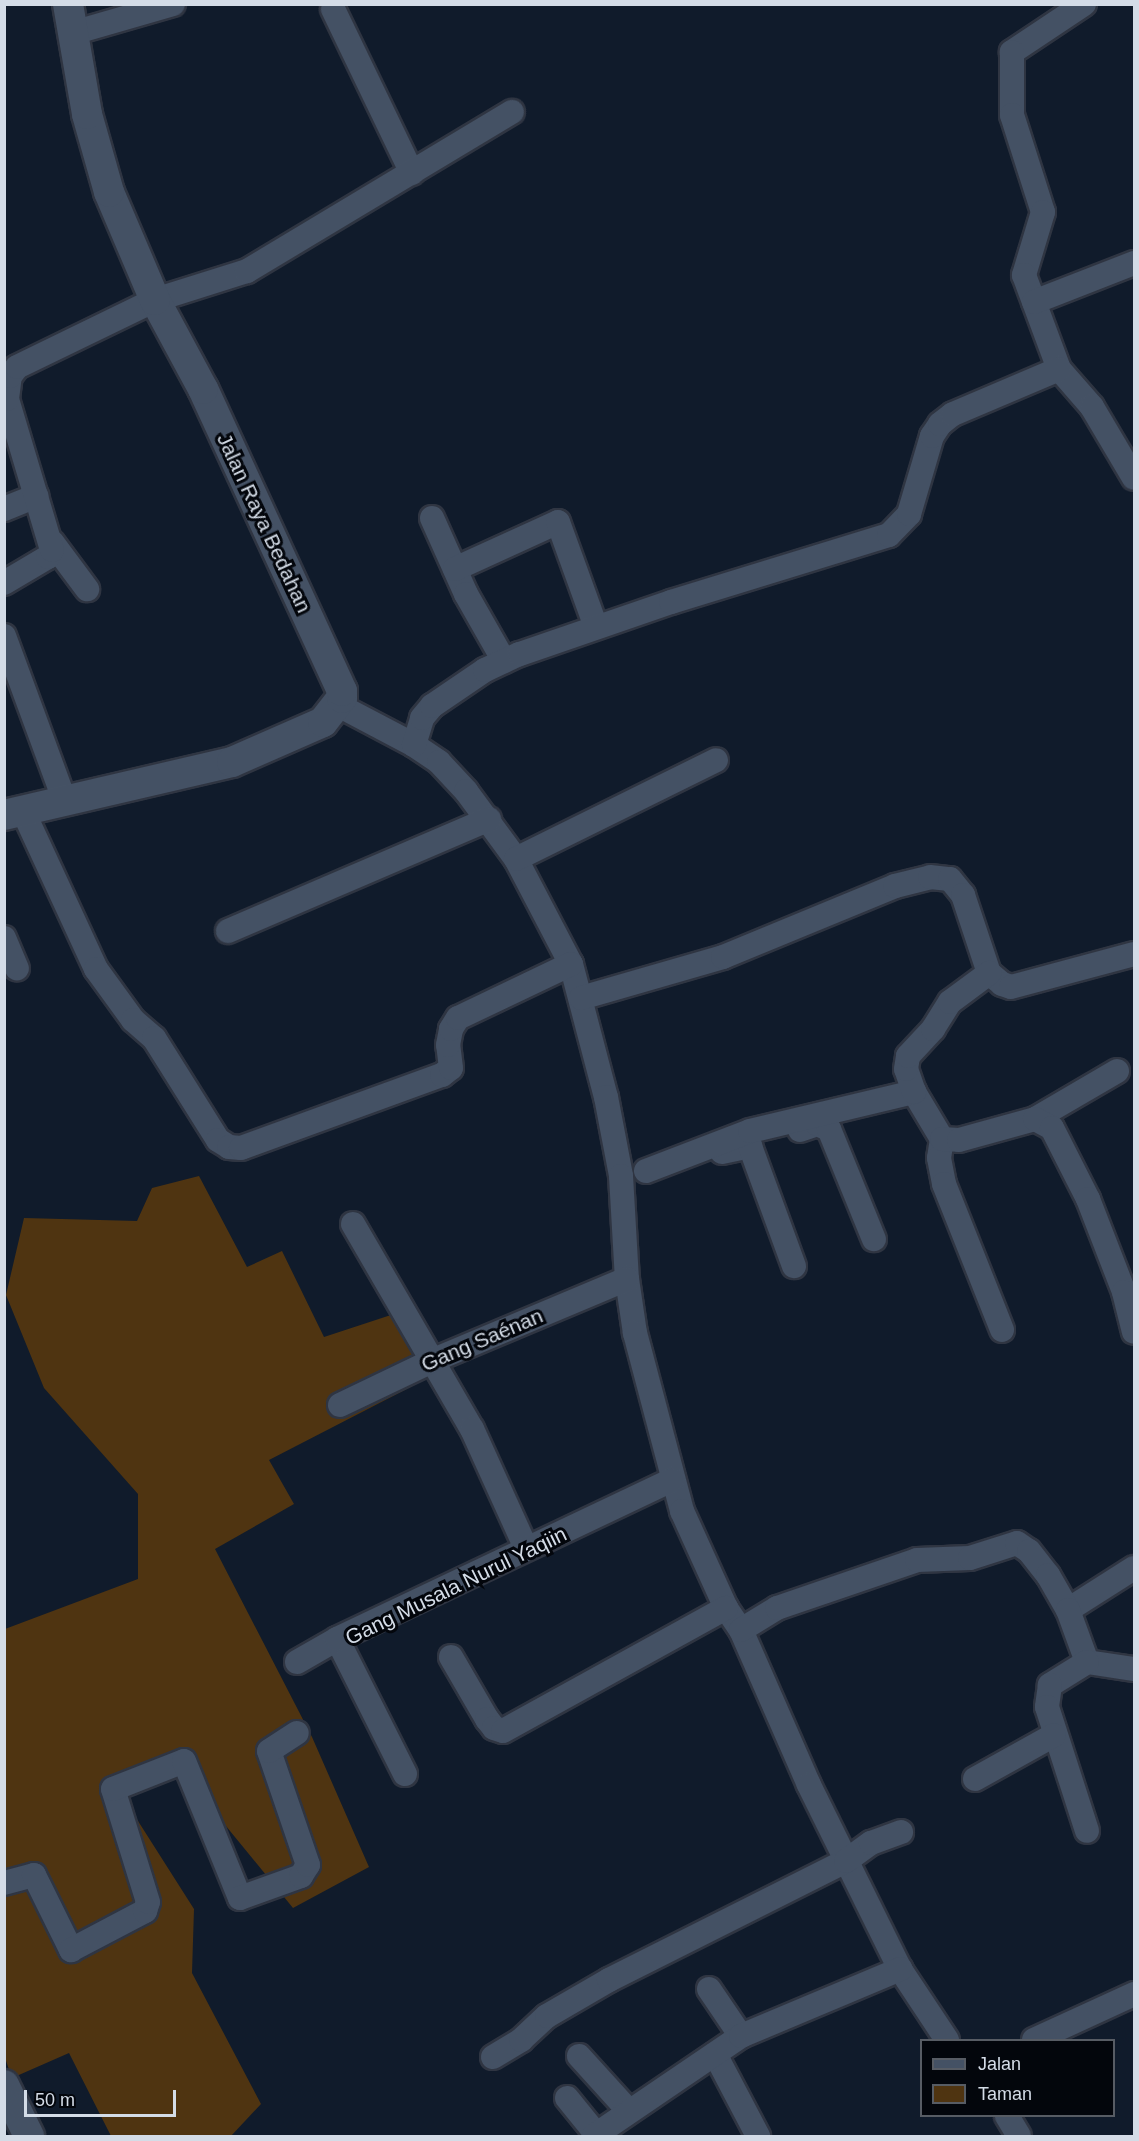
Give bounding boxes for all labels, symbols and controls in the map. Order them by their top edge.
street label: Jalan Raya Bedahan [211,429,317,617]
street label: Gang Saénan [417,1303,547,1377]
street label: Gang Musala Nurul Yaqiin [341,1521,571,1651]
legend [920,2039,1115,2117]
text: Jalan [978,2054,1021,2074]
scale bar [27,2078,178,2116]
text: Taman [978,2084,1032,2104]
text: 50 m [35,2090,75,2110]

